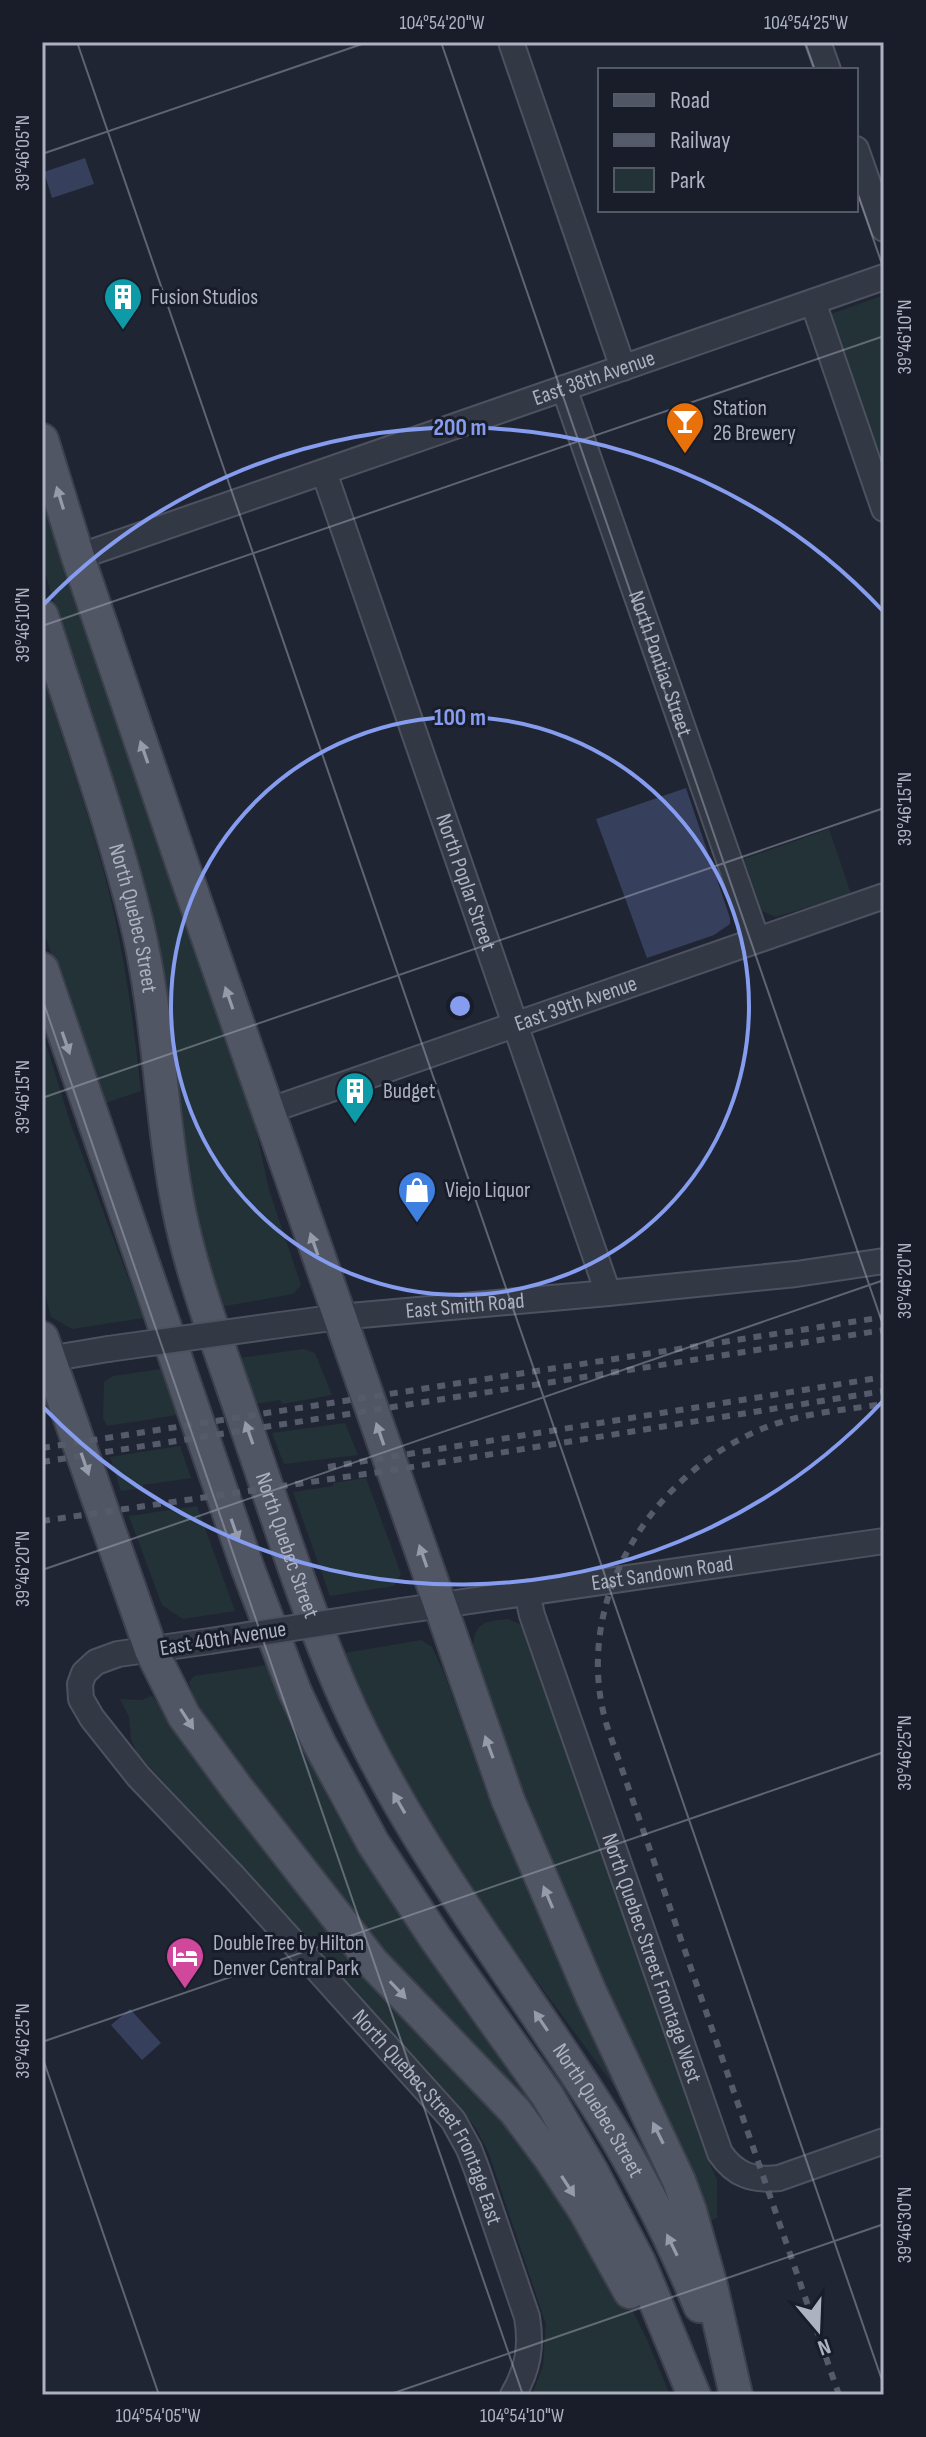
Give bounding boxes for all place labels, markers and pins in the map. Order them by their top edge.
building icon: Fusion Studios [102,276,144,331]
place label: Fusion Studios [151,284,258,311]
place label: Station 26 Brewery [713,395,796,447]
bar icon: Station 26 Brewery [664,400,706,455]
centre of rings [446,992,474,1020]
building icon: Budget [334,1070,376,1125]
place label: Budget [383,1078,436,1105]
shop icon: Viejo Liquor [396,1169,438,1224]
place label: Viejo Liquor [445,1177,530,1204]
place label: DoubleTree by Hilton Denver Central Park [213,1930,364,1982]
hotel icon: DoubleTree by Hilton Denver Central Park [164,1935,206,1990]

